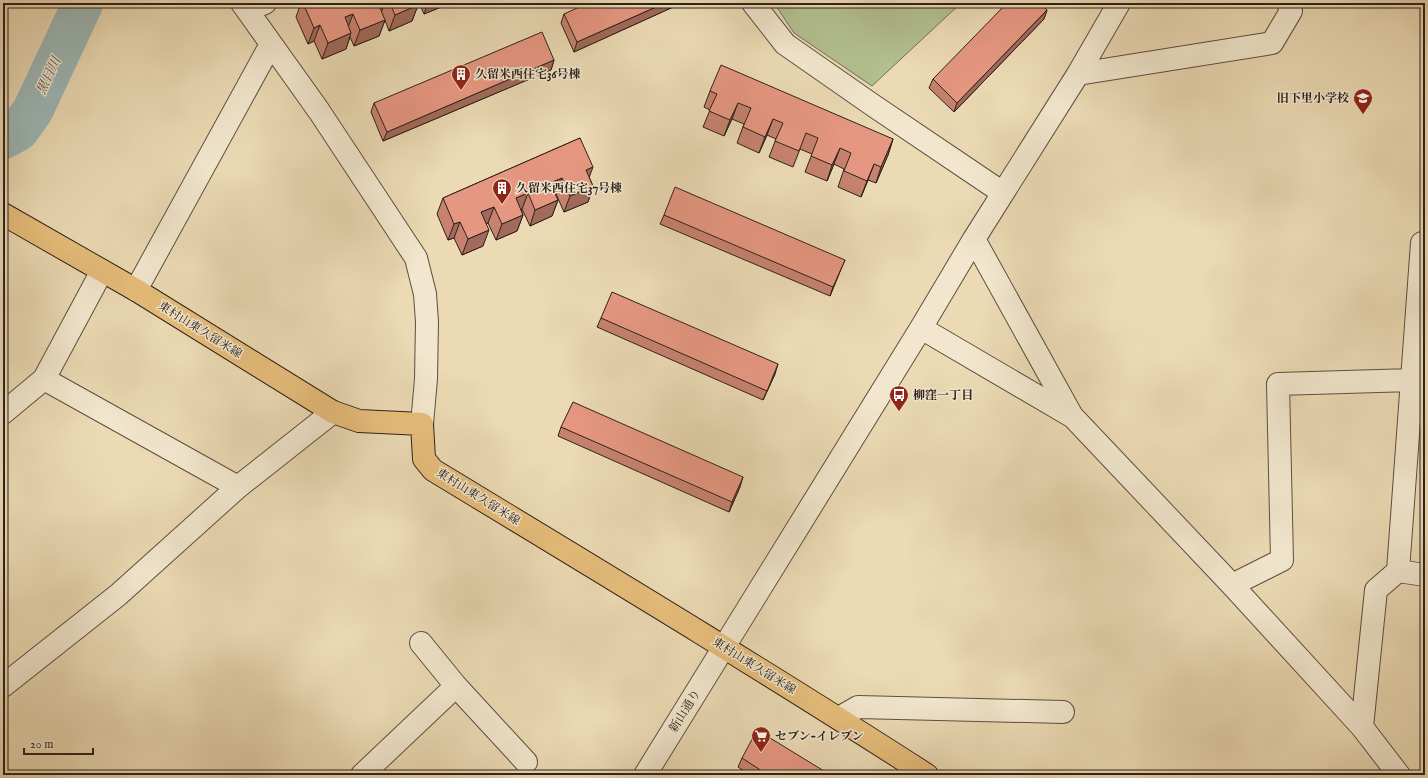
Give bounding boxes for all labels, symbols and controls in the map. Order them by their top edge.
water label: 黒目川 [33,53,66,97]
building icon: 久留米西住宅36号棟 [450,63,472,91]
place label: 久留米西住宅36号棟 [475,67,581,82]
school or university icon: 旧下里小学校 [1352,87,1374,115]
place label: 旧下里小学校 [1277,91,1349,106]
building icon: 久留米西住宅37号棟 [491,177,513,205]
place label: 久留米西住宅37号棟 [516,181,622,196]
street label: 東村山東久留米線 [155,298,245,362]
bus stop icon: 柳窪一丁目 [888,384,910,412]
place label: 柳窪一丁目 [913,388,973,403]
street label: 東村山東久留米線 [433,465,523,529]
street label: 東村山東久留米線 [709,634,799,698]
street label: 新山通り [666,687,704,735]
supermarket icon: セブン-イレブン [750,725,772,753]
place label: セブン-イレブン [775,729,864,744]
scale bar [24,730,93,756]
text: 20 m [30,737,53,752]

